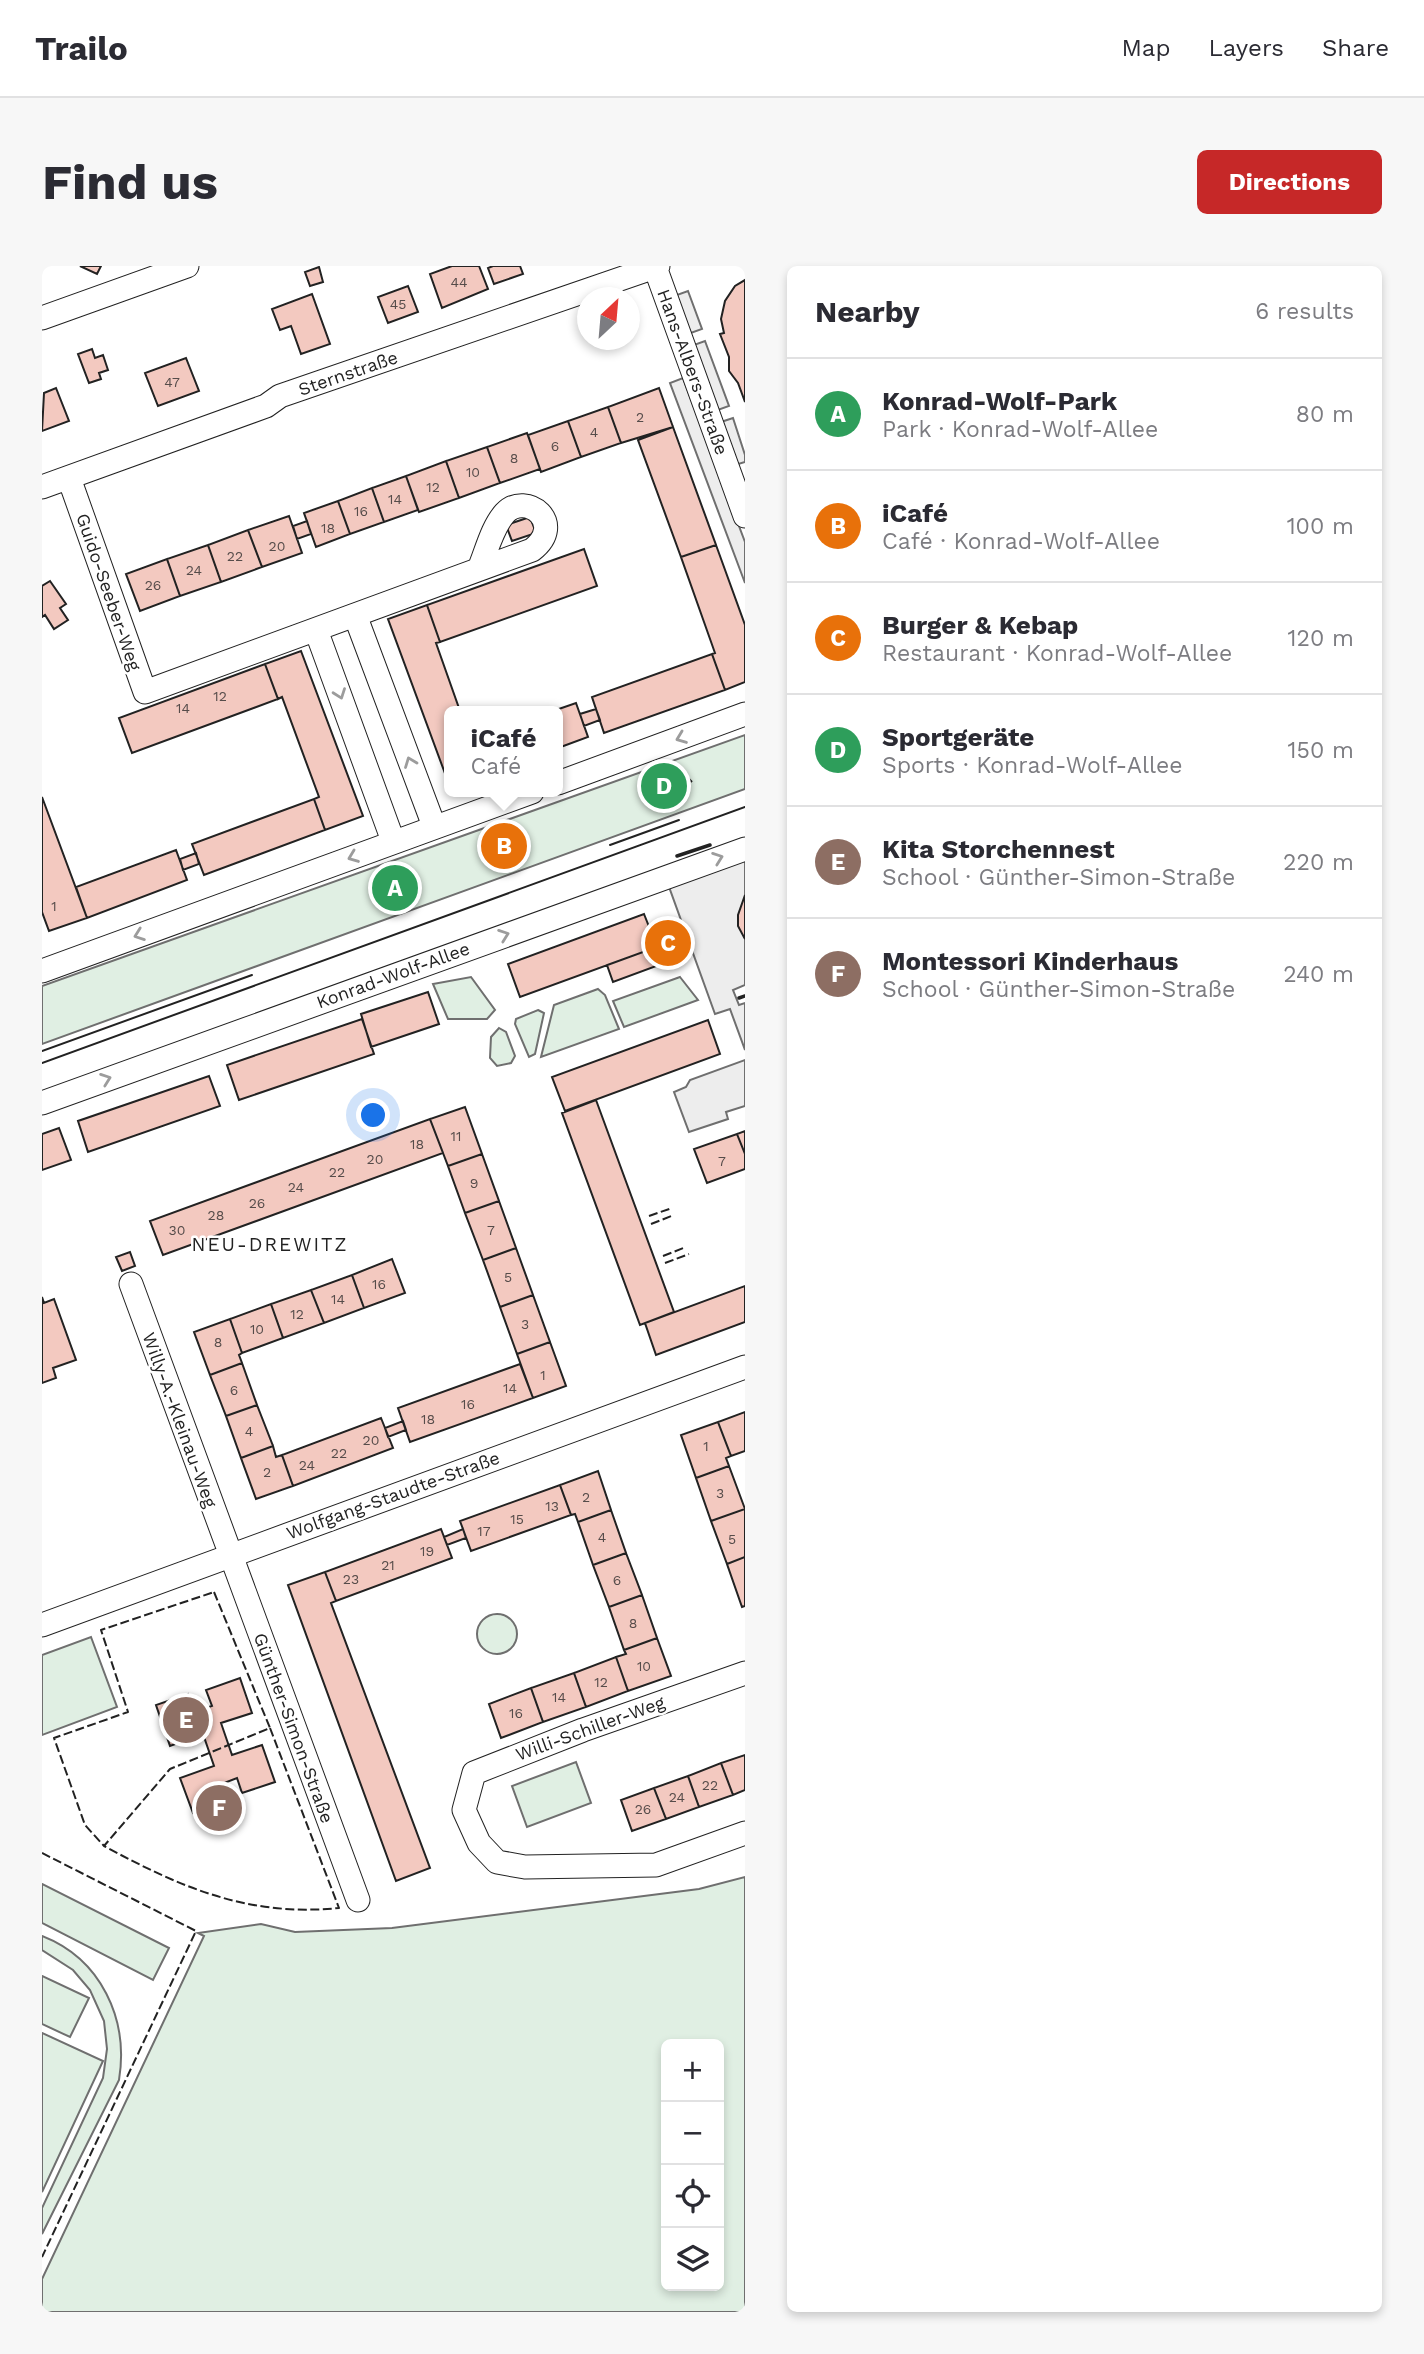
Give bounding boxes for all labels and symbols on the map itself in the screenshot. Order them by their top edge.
house number: 44 [450,274,468,290]
street label: Hans-Albers-Straße [653,286,733,458]
north arrow [577,287,640,350]
house number: 45 [390,296,406,312]
street label: Sternstraße [296,346,400,400]
house number: 47 [164,374,180,390]
house number: 2 [636,409,644,425]
house number: 4 [590,424,598,440]
house number: 6 [551,438,559,454]
house number: 8 [510,450,518,466]
house number: 10 [466,464,480,480]
house number: 12 [426,479,440,495]
house number: 14 [388,491,402,507]
house number: 16 [354,503,368,519]
street label: Guido-Seeber-Weg [72,511,146,674]
house number: 18 [321,520,335,536]
house number: 20 [269,538,285,554]
house number: 22 [227,548,243,564]
house number: 24 [186,562,202,578]
house number: 26 [145,577,161,593]
one-way arrow [332,687,346,699]
house number: 12 [213,688,227,704]
house number: 14 [176,700,190,716]
one-way arrow [676,730,688,744]
one-way arrow [405,756,419,768]
pin: D [641,760,687,812]
pin: B [481,820,527,872]
one-way arrow [348,848,360,862]
one-way arrow [712,852,724,866]
pin: A [372,862,418,914]
house number: 1 [51,898,57,914]
pin: C [645,917,691,969]
one-way arrow [134,927,146,941]
one-way arrow [498,929,510,943]
street label: Konrad-Wolf-Allee [313,938,473,1012]
one-way arrow [99,1073,111,1087]
your location [356,1098,390,1132]
house number: 11 [451,1128,461,1144]
house number: 18 [410,1136,424,1152]
house number: 20 [367,1151,383,1167]
house number: 7 [718,1153,726,1169]
house number: 22 [329,1164,345,1180]
house number: 9 [470,1175,478,1191]
house number: 24 [288,1179,304,1195]
house number: 26 [249,1195,265,1211]
house number: 28 [208,1207,224,1223]
house number: 30 [169,1222,185,1238]
house number: 7 [487,1222,495,1238]
district label: NEU-DREWITZ [192,1233,349,1256]
house number: 5 [504,1269,512,1285]
house number: 16 [372,1276,386,1292]
house number: 14 [331,1291,345,1307]
house number: 12 [290,1306,304,1322]
house number: 3 [521,1316,529,1332]
house number: 10 [250,1321,264,1337]
street label: Willy-A.-Kleinau-Weg [139,1330,222,1511]
house number: 8 [214,1334,222,1350]
house number: 1 [540,1367,546,1383]
house number: 14 [503,1380,517,1396]
house number: 6 [230,1382,238,1398]
house number: 16 [461,1396,475,1412]
house number: 18 [421,1411,435,1427]
house number: 4 [245,1423,253,1439]
house number: 20 [363,1432,379,1448]
house number: 1 [703,1438,709,1454]
house number: 22 [331,1445,347,1461]
street label: Wolfgang-Staudte-Straße [284,1447,502,1543]
house number: 24 [299,1457,315,1473]
house number: 2 [263,1464,271,1480]
house number: 3 [716,1485,724,1501]
house number: 2 [582,1489,590,1505]
house number: 13 [545,1498,559,1514]
house number: 15 [510,1511,524,1527]
house number: 17 [477,1523,491,1539]
house number: 4 [598,1529,606,1545]
house number: 5 [728,1531,736,1547]
house number: 19 [420,1543,434,1559]
house number: 21 [381,1557,395,1573]
house number: 23 [343,1571,359,1587]
house number: 6 [613,1572,621,1588]
house number: 8 [629,1615,637,1631]
street label: Günther-Simon-Straße [250,1630,338,1826]
house number: 10 [637,1658,651,1674]
house number: 12 [594,1674,608,1690]
house number: 14 [552,1689,566,1705]
street label: Willi-Schiller-Weg [513,1691,668,1765]
pin: E [163,1694,209,1746]
house number: 16 [509,1705,523,1721]
house number: 22 [702,1777,718,1793]
pin: F [196,1782,242,1834]
house number: 24 [669,1789,685,1805]
house number: 26 [635,1801,651,1817]

